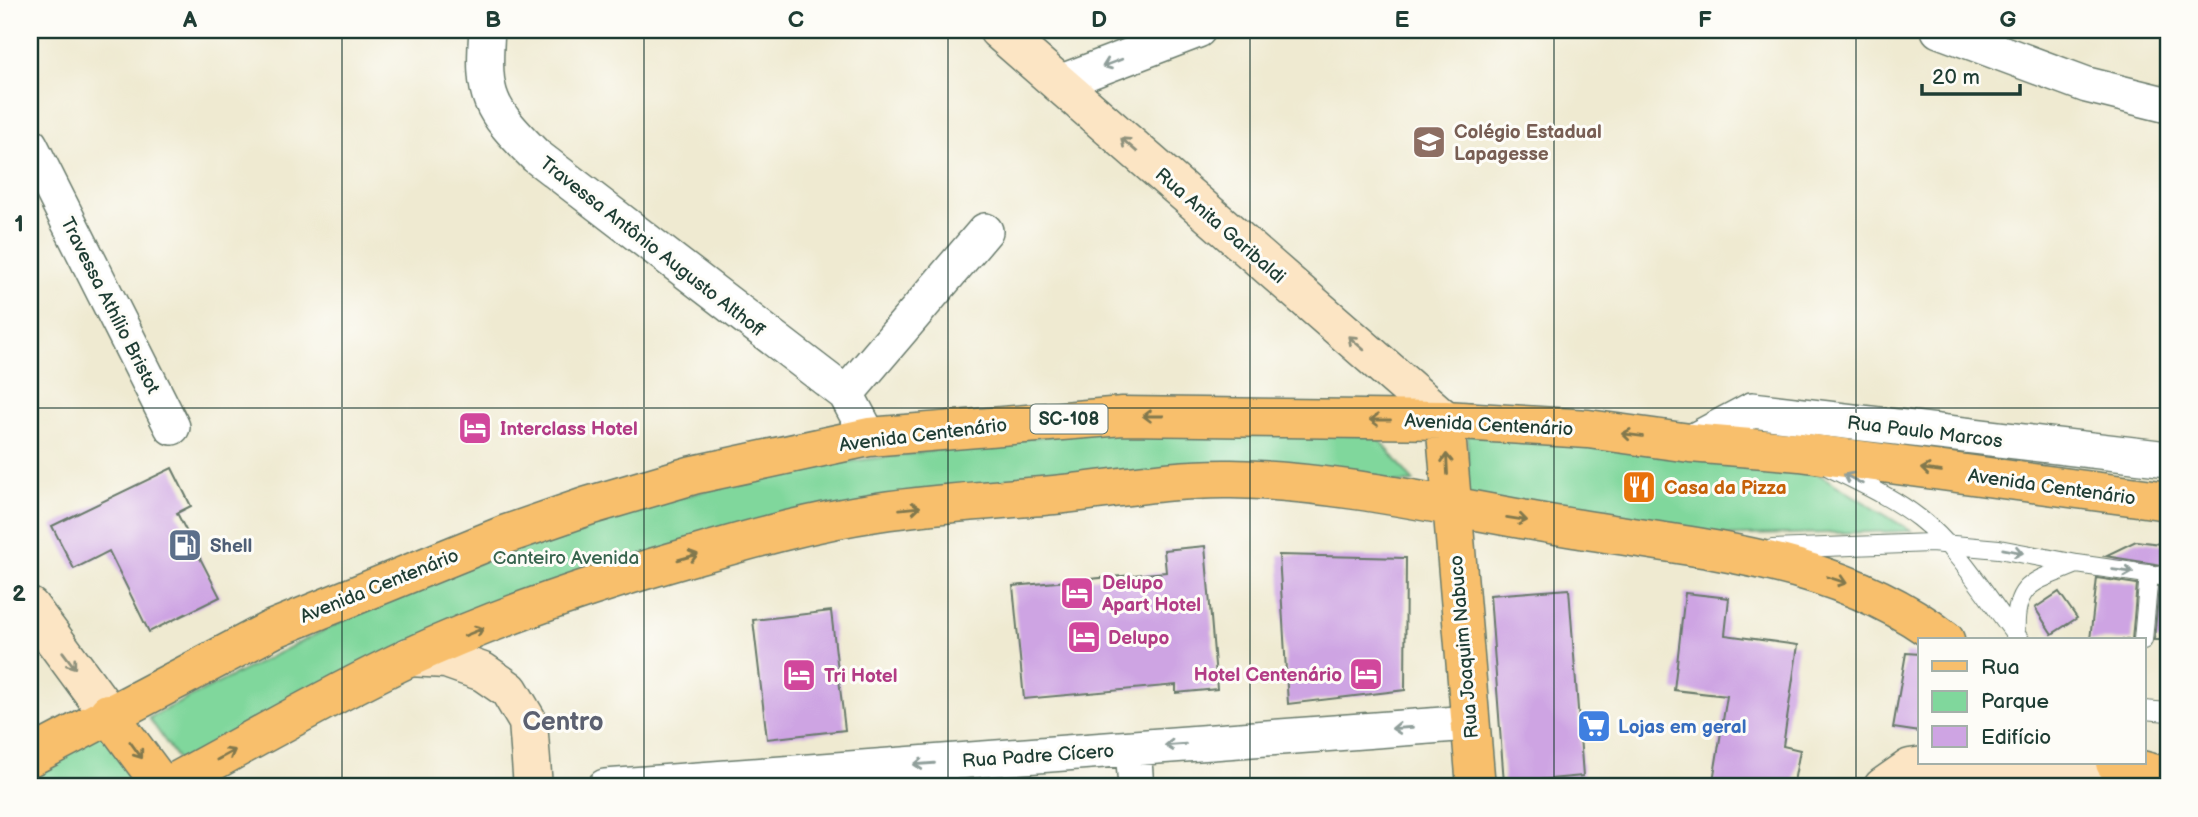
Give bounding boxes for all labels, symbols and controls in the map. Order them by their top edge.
text: A [182,6,198,34]
text: B [485,6,501,34]
text: C [788,6,804,34]
text: D [1091,6,1107,34]
text: E [1395,6,1410,34]
text: F [1698,6,1712,34]
text: G [2000,6,2017,34]
scale bar [1922,52,2020,96]
one-way arrow [1101,58,1123,70]
text: 20 m [1932,65,1980,90]
place label: Colégio Estadual Lapagesse [1454,121,1602,166]
school or university icon: Colégio Estadual Lapagesse [1410,123,1448,161]
one-way arrow [1121,137,1139,153]
street label: Travessa Antônio Augusto Althoff [535,152,770,343]
street label: Rua Anita Garibaldi [1150,163,1290,289]
text: 1 [14,210,24,238]
street label: Travessa Athílio Bristot [55,214,164,398]
one-way arrow [1348,335,1366,351]
road number: SC-108 [1030,404,1108,433]
hotel icon: Interclass Hotel [456,409,494,447]
one-way arrow [1142,409,1165,423]
street label: Avenida Centenário [1404,410,1574,441]
street label: Rua Paulo Marcos [1846,412,2004,453]
one-way arrow [1369,413,1392,427]
street label: Avenida Centenário [838,414,1008,457]
place label: Interclass Hotel [500,418,638,441]
one-way arrow [1621,428,1644,441]
one-way arrow [1441,452,1454,475]
one-way arrow [1920,463,1942,476]
street label: Avenida Centenário [1967,464,2137,511]
restaurant icon: Casa da Pizza [1620,468,1658,506]
one-way arrow [1843,472,1864,486]
place label: Casa da Pizza [1664,477,1787,500]
one-way arrow [898,501,921,514]
one-way arrow [1505,513,1528,526]
fuel station icon: Shell [166,526,204,564]
place label: Shell [210,535,252,558]
street label: Avenida Centenário [297,544,462,629]
one-way arrow [2001,545,2024,559]
park label: Canteiro Avenida [493,547,639,570]
one-way arrow [677,550,699,563]
street label: Rua Joaquim Nabuco [1445,554,1484,740]
one-way arrow [2111,564,2134,577]
place label: Delupo Apart Hotel [1101,572,1201,617]
hotel icon: Delupo Apart Hotel [1058,574,1096,612]
one-way arrow [1825,575,1847,587]
text: 2 [12,580,26,608]
hotel icon: Delupo [1065,618,1103,656]
one-way arrow [462,625,484,638]
place label: Delupo [1108,627,1169,650]
legend [1918,638,2146,764]
one-way arrow [61,651,76,670]
hotel icon: Hotel Centenário [1347,655,1385,693]
text: Rua [1981,655,2020,680]
hotel icon: Tri Hotel [780,656,818,694]
place label: Hotel Centenário [1194,664,1342,687]
place label: Tri Hotel [824,665,898,688]
text: Parque [1981,689,2049,714]
district label: Centro [522,707,604,738]
supermarket icon: Lojas em geral [1575,707,1613,745]
place label: Lojas em geral [1618,716,1746,739]
one-way arrow [1391,722,1413,735]
text: Edifício [1981,725,2051,750]
one-way arrow [1164,738,1187,751]
one-way arrow [128,740,143,759]
street label: Rua Padre Cícero [961,740,1115,773]
one-way arrow [216,747,236,761]
one-way arrow [913,758,935,771]

